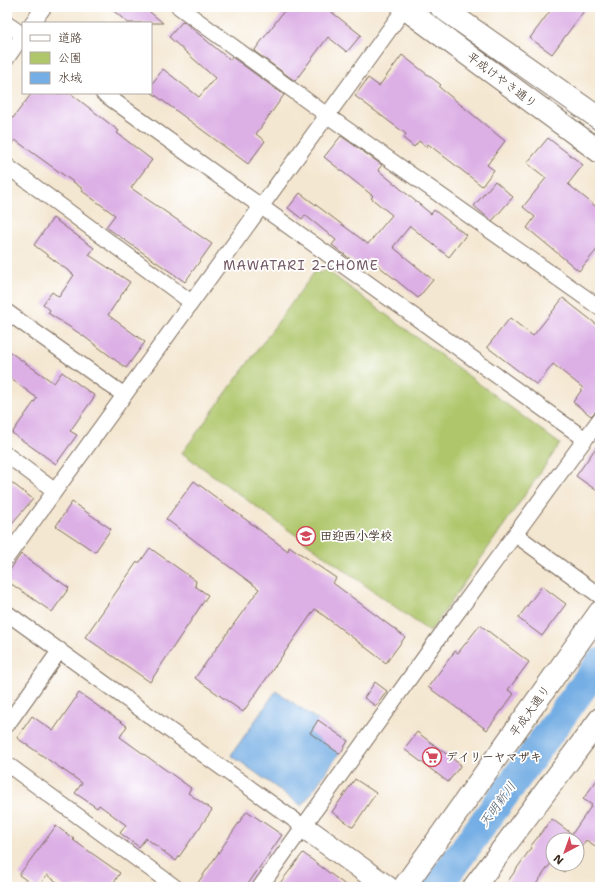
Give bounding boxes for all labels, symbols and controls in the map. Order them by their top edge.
legend [22,22,152,94]
text: 道路 [58,30,82,46]
street label: 平成けやき通り [464,48,540,112]
text: 公園 [58,50,82,66]
text: 水域 [58,70,82,86]
district label: MAWATARI 2-CHOME [223,257,379,274]
school or university icon: 田迎西小学校 [295,525,317,547]
place label: 田迎西小学校 [320,528,392,544]
street label: 平成大通り [506,682,554,740]
supermarket icon: デイリーヤマザキ [421,746,443,768]
place label: デイリーヤマザキ [446,749,542,765]
water label: 天明新川 [475,778,520,830]
north arrow [545,832,585,872]
text: N [550,850,567,868]

